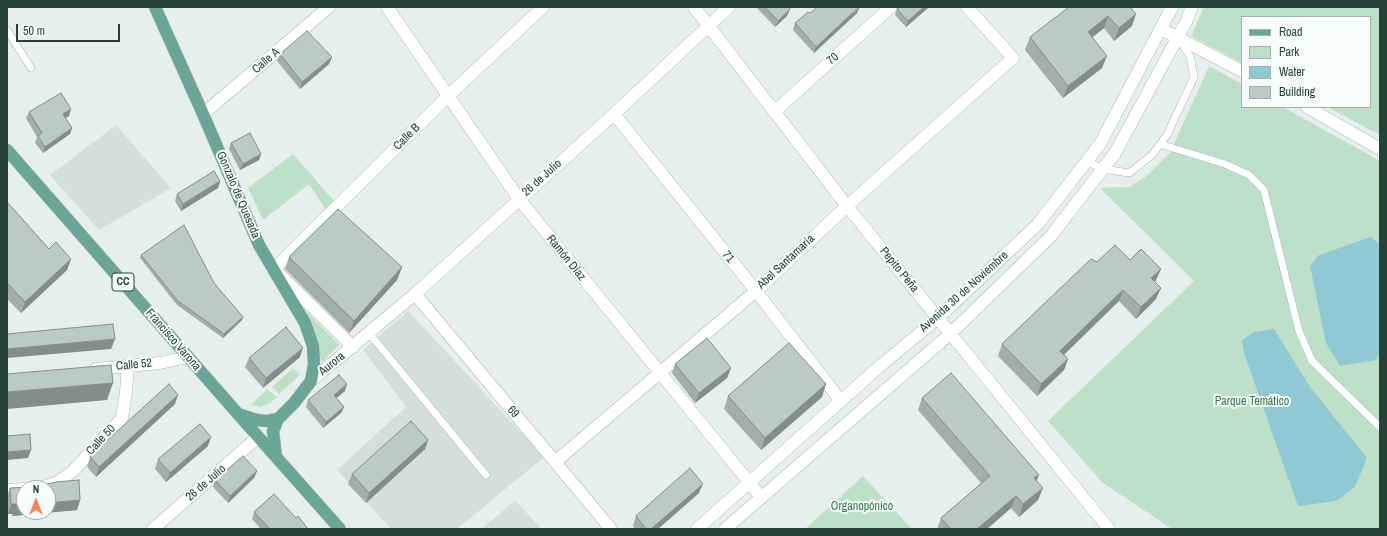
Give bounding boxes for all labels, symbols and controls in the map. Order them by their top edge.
scale bar [18,16,122,42]
legend [1241,16,1371,108]
text: 50 m [23,23,45,39]
text: Road [1279,24,1303,40]
text: Park [1279,44,1299,60]
street label: Calle A [249,45,283,77]
street label: 70 [824,50,842,68]
text: Water [1279,64,1305,80]
text: Building [1279,84,1315,100]
street label: Calle B [391,121,423,153]
street label: Gonzalo de Quesada [213,149,263,241]
street label: 26 de Julio [519,157,565,199]
street label: Ramón Díaz [543,232,589,284]
street label: Abel Santamaría [754,232,818,292]
street label: Pepito Peña [876,244,922,296]
street label: 71 [719,248,737,266]
street label: Avenida 30 de Noviembre [917,248,1011,336]
road number: CC [112,273,134,291]
street label: Francisco Varona [142,306,204,374]
street label: Aurora [316,349,348,379]
street label: Calle 52 [115,356,153,374]
park label: Parque Temático [1215,395,1289,409]
street label: 69 [504,403,522,421]
street label: Calle 50 [83,422,119,458]
street label: 26 de Julio [183,462,229,504]
north arrow [16,480,56,520]
text: N [33,482,39,496]
park label: Organopónico [831,500,893,514]

